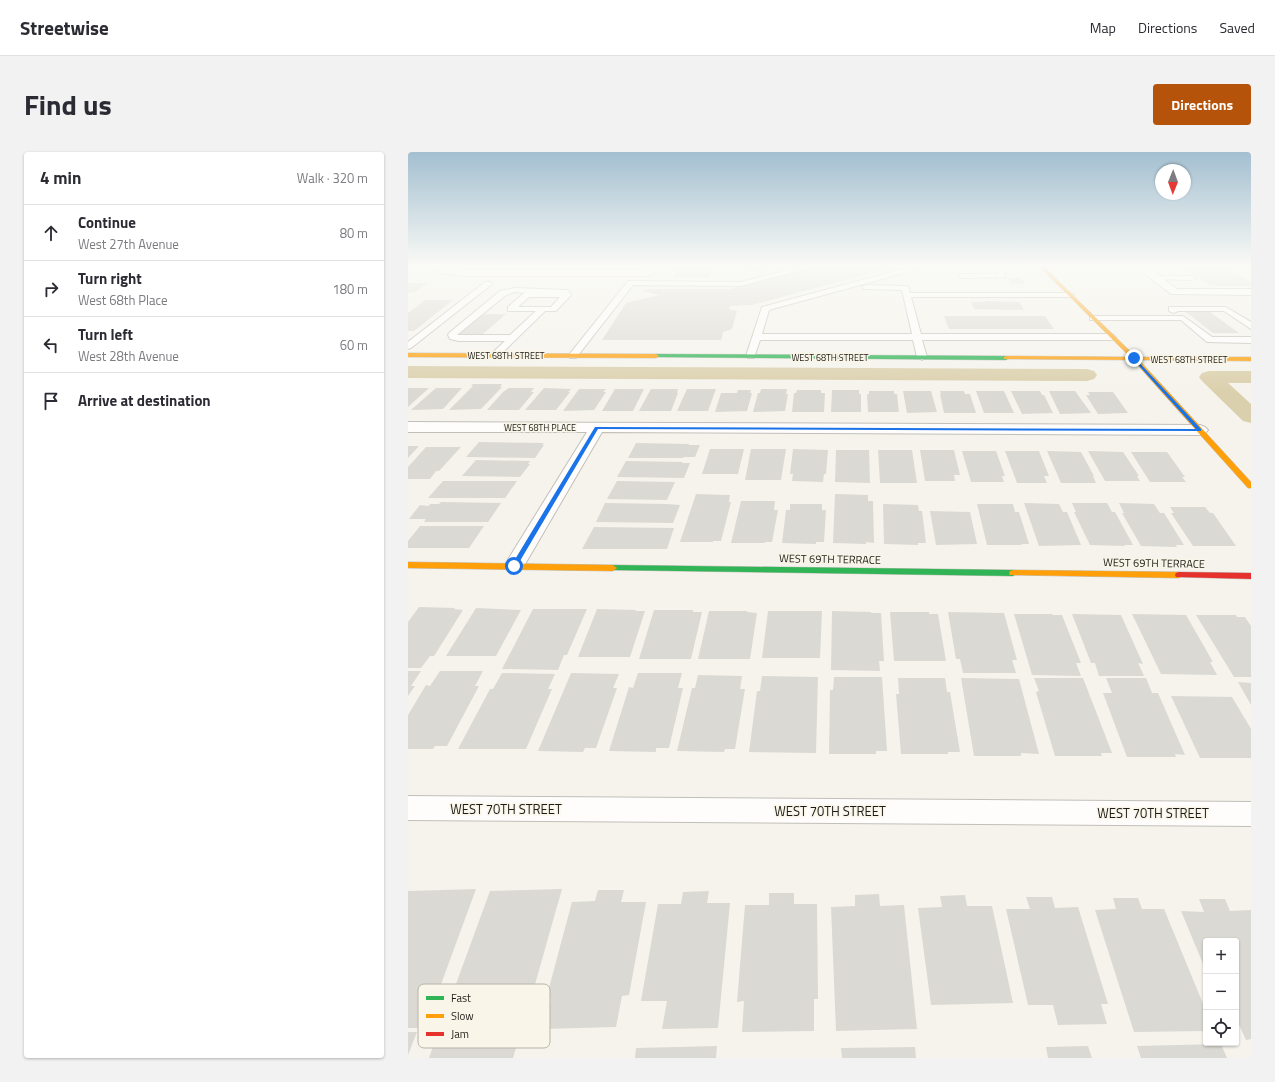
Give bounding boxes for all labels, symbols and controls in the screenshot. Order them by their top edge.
text: Streetwise [20,13,109,42]
text: Map [1090,17,1116,38]
text: Directions [1138,17,1197,38]
text: Saved [1219,17,1255,38]
text: Find us [24,83,112,126]
button: Directions [1153,84,1251,125]
north arrow [1155,164,1191,200]
text: 4 min [40,165,81,191]
text: Walk · 320 m [297,168,368,188]
text: Continue [78,211,136,234]
icon: ahead [40,222,62,244]
text: 80 m [340,223,368,243]
text: West 27th Avenue [78,234,179,254]
text: Turn right [78,267,142,290]
icon: right [40,278,62,300]
text: 180 m [332,279,368,299]
text: West 68th Place [78,290,168,310]
text: Turn left [78,323,133,346]
icon: left [40,334,62,356]
text: 60 m [340,335,368,355]
text: West 28th Avenue [78,346,179,366]
street label: WEST 68TH STREET [467,349,545,362]
route end [1125,349,1143,367]
street label: WEST 68TH STREET [791,351,869,364]
street label: WEST 68TH STREET [1150,353,1228,366]
text: Arrive at destination [78,389,211,412]
icon: arrive [40,390,62,412]
street label: WEST 68TH PLACE [504,421,576,434]
street label: WEST 69TH TERRACE [779,550,881,568]
street label: WEST 69TH TERRACE [1103,554,1205,572]
route start [505,557,523,575]
street label: WEST 70TH STREET [450,799,562,819]
street label: WEST 70TH STREET [774,801,886,821]
street label: WEST 70TH STREET [1097,803,1209,823]
map controls [1203,938,1239,1046]
button: + [1203,938,1239,974]
button: − [1203,974,1239,1010]
legend [418,984,550,1048]
text: Fast [451,990,471,1006]
text: Slow [451,1008,474,1024]
button: locate [1203,1010,1239,1046]
text: Jam [451,1026,469,1042]

